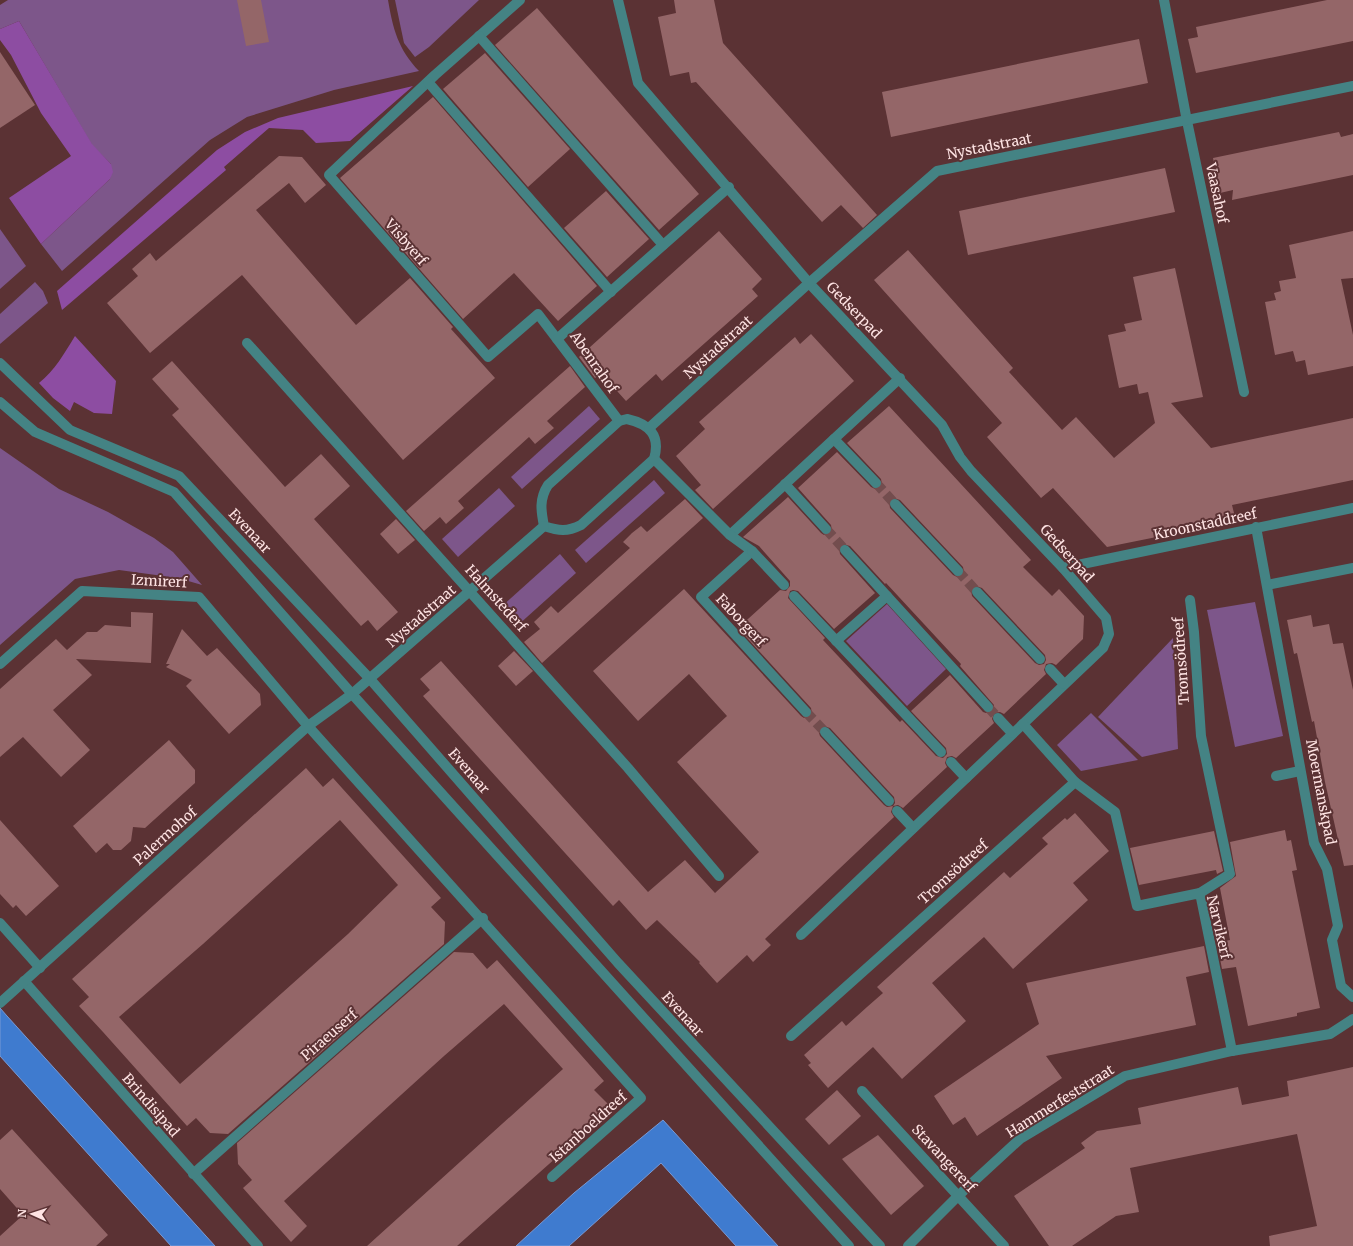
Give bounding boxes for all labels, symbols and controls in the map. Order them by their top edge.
street label: Nystadstraat [945,129,1034,163]
street label: Vaasahof [1202,160,1232,225]
street label: Visbyerf [380,214,432,269]
street label: Gedserpad [823,278,886,343]
street label: Nystadstraat [680,311,756,383]
street label: Abenrahof [566,327,622,397]
street label: Kroonstaddreef [1152,504,1259,544]
street label: Evenaar [225,505,275,557]
street label: Gedserpad [1036,520,1098,586]
street label: Halmstederf [461,561,531,636]
street label: Izmirerf [131,571,188,591]
street label: Nystadstraat [383,581,460,651]
street label: Faborgerf [712,590,770,651]
street label: Tromsödreef [1169,616,1193,705]
street label: Moermanskpad [1302,738,1340,847]
street label: Evenaar [444,745,494,797]
street label: Palermohof [130,802,201,869]
street label: Tromsödreef [914,836,992,908]
street label: Narvikerf [1203,893,1235,961]
street label: Evenaar [658,988,708,1040]
street label: Piraeuserf [297,1005,362,1064]
street label: Hammerfeststraat [1003,1060,1118,1141]
street label: Brindisipad [119,1070,184,1141]
street label: Istanboeldreef [546,1087,631,1166]
street label: Stavangererf [908,1120,980,1196]
north arrow [12,1194,52,1234]
text: N [15,1208,29,1218]

